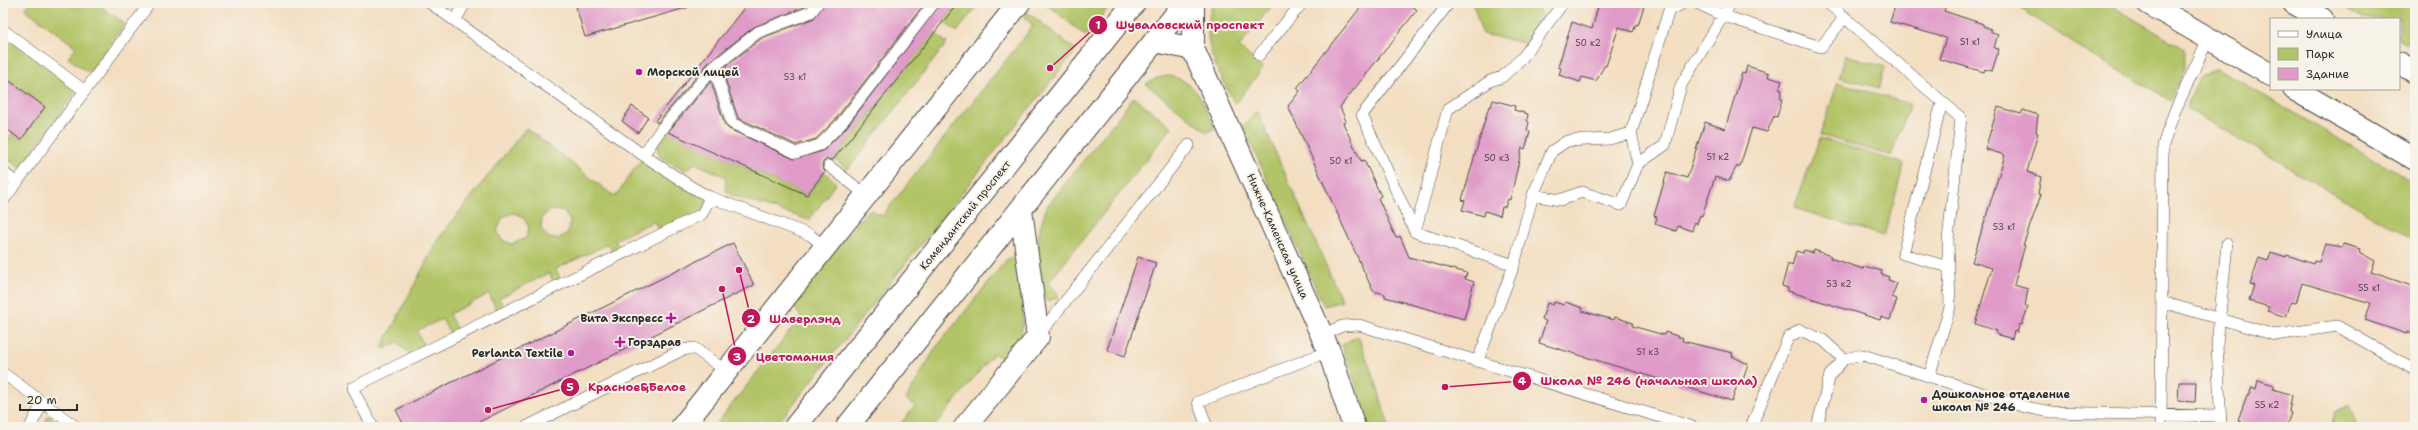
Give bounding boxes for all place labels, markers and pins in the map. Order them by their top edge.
callout: Шуваловский проспект [1088,13,1272,37]
place label: Морской лицей [647,65,739,80]
marker: Морской лицей [634,67,644,77]
callout: Шаверлэнд [741,306,848,330]
place label: Вита Экспресс [580,311,663,326]
marker: Вита Экспресс [666,313,676,323]
place label: Горздрав [628,335,681,350]
marker: Горздрав [615,337,625,347]
callout: Цветомания [727,344,842,368]
place label: Perlanta Textile [472,346,563,361]
marker: Perlanta Textile [566,348,576,358]
callout: Школа № 246 (начальная школа) [1512,369,1765,393]
callout: Красное&Белое [560,375,694,399]
place label: Дошкольное отделение школы № 246 [1932,387,2070,415]
marker: Дошкольное отделение школы № 246 [1919,395,1929,405]

